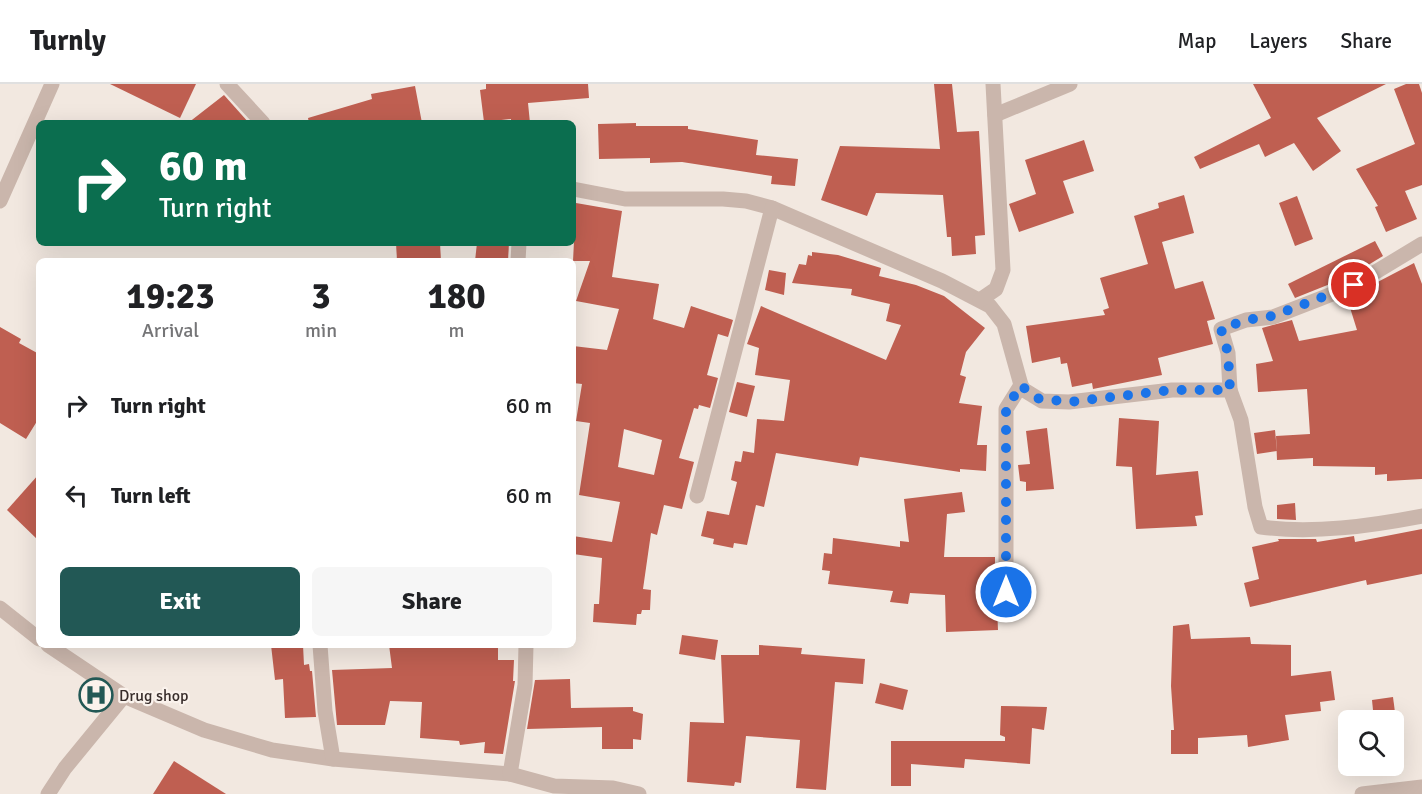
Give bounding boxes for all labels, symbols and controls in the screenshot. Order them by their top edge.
text: Turnly [30,24,106,58]
text: Map [1178,28,1216,54]
text: Layers [1249,28,1307,54]
text: Share [1340,28,1392,54]
text: 60 m [159,141,248,192]
icon: right [60,144,138,222]
text: Turn right [159,192,272,225]
pin [1328,259,1379,310]
icon: arrive [1337,268,1370,301]
text: 19:23 [126,274,215,319]
text: 3 [311,274,331,319]
text: 180 [427,274,486,319]
text: Arrival [142,318,199,343]
text: min [305,318,337,343]
text: m [449,318,465,343]
icon: right [60,389,93,422]
text: Turn right [111,392,206,419]
text: 60 m [506,392,552,419]
icon: left [60,479,93,512]
text: Turn left [111,482,191,509]
text: 60 m [506,482,552,509]
position arrow [974,560,1038,624]
button: Exit [60,567,300,636]
button: Share [312,567,552,636]
hospital icon: Drug shop [78,677,114,713]
place label: Drug shop [119,686,189,706]
map controls [1338,710,1404,776]
button: search [1338,710,1404,776]

